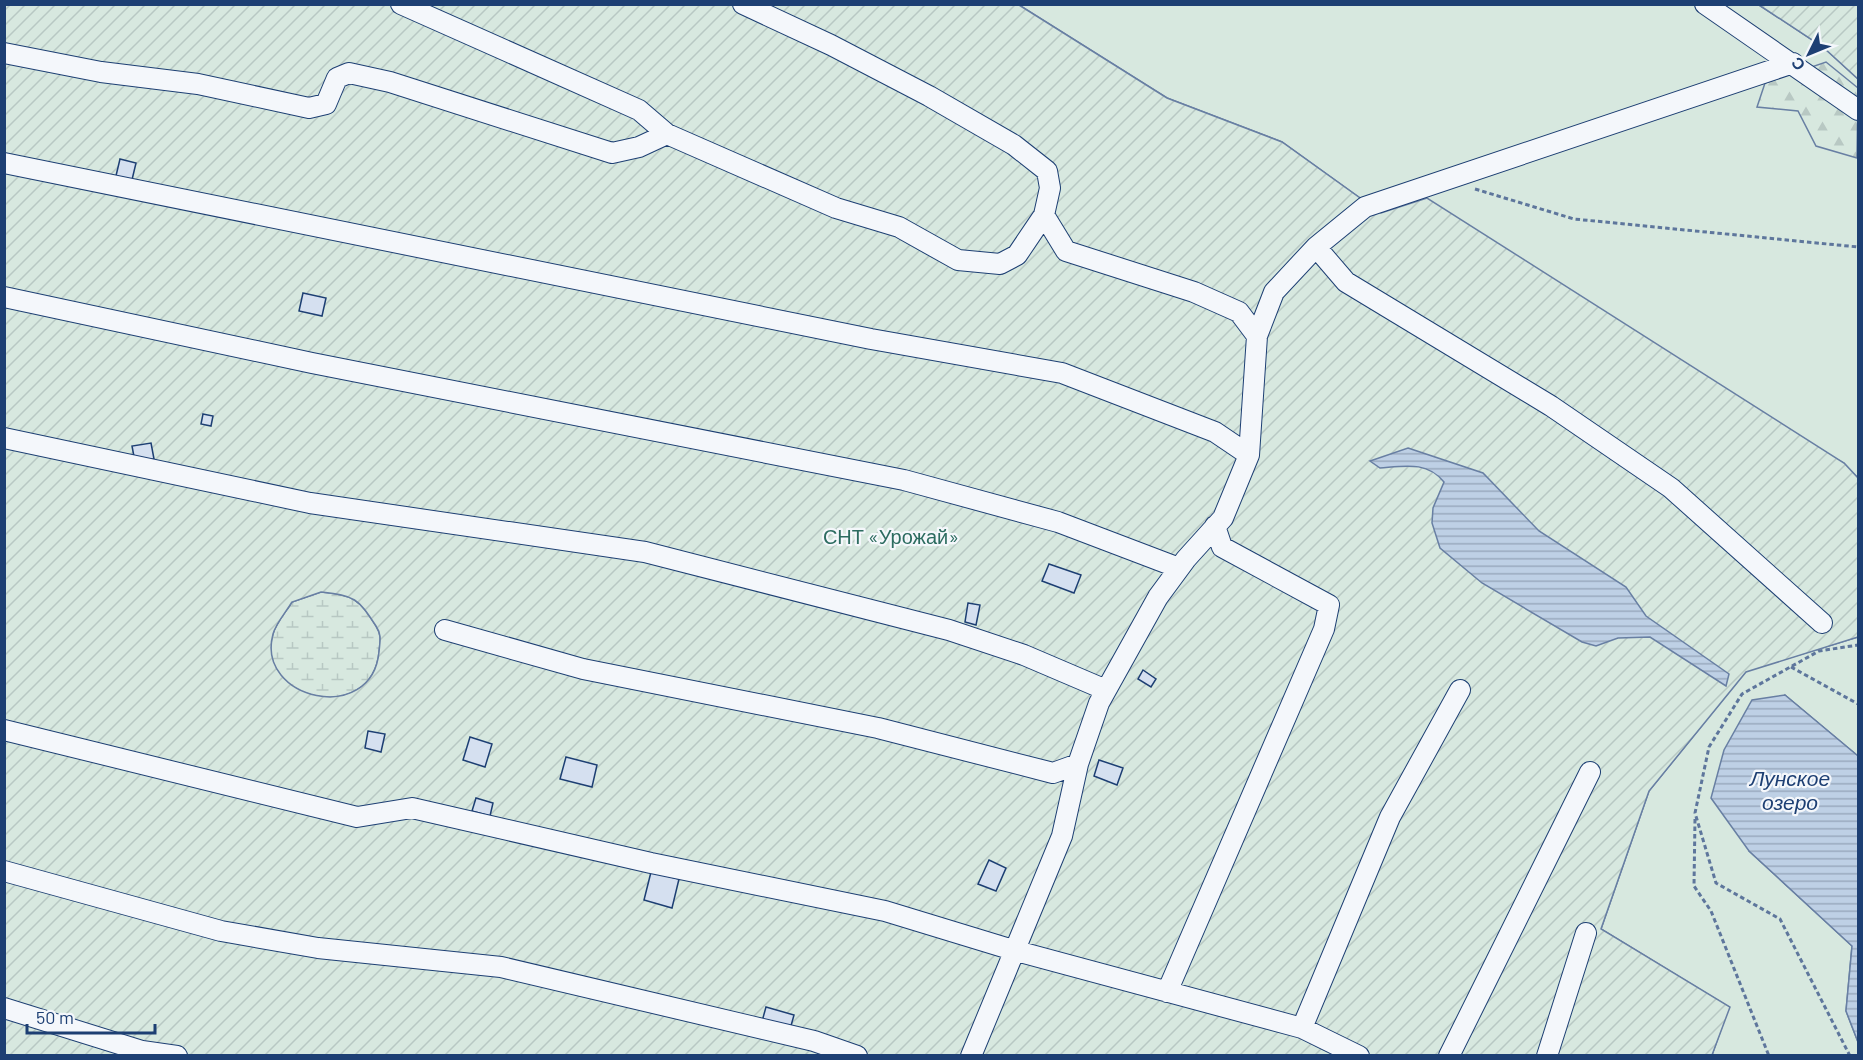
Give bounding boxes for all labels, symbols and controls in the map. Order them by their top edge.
north arrow [1779,24,1839,84]
text: С [1786,54,1809,75]
park label: СНТ «Урожай» [823,524,959,548]
water label: Лунское озеро [1748,765,1830,814]
scale bar [27,997,154,1035]
text: 50 m [36,1006,74,1028]

